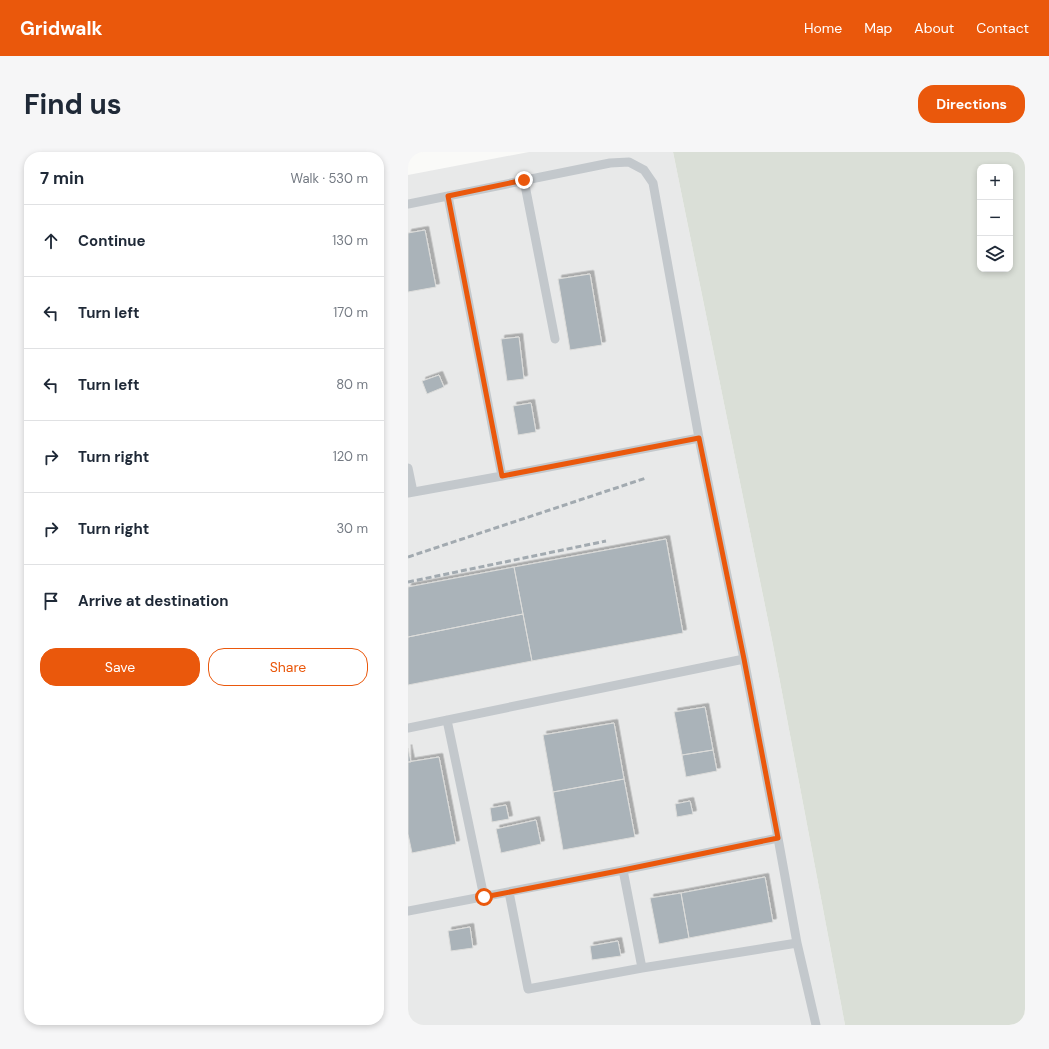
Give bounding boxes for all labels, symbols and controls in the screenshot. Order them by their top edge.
text: Gridwalk [20,16,102,41]
text: Home [804,19,842,37]
text: Map [864,19,892,37]
text: About [914,19,954,37]
text: Contact [976,19,1029,37]
button: Directions [918,85,1025,123]
text: Find us [24,86,122,123]
map controls [977,164,1013,272]
button: + [977,164,1013,200]
text: 7 min [40,167,84,189]
text: Walk · 530 m [290,170,368,187]
route end [515,171,533,189]
button: − [977,200,1013,236]
icon: ahead [40,230,62,252]
text: Continue [78,231,146,251]
text: 130 m [332,232,368,249]
button: layers [977,236,1013,272]
icon: left [40,302,62,324]
text: Turn left [78,303,139,323]
text: 170 m [333,304,368,321]
icon: left [40,374,62,396]
text: Turn left [78,375,139,395]
text: 80 m [336,376,368,393]
icon: right [40,446,62,468]
text: Turn right [78,447,149,467]
text: 120 m [333,448,368,465]
icon: right [40,518,62,540]
text: Turn right [78,519,149,539]
text: 30 m [336,520,368,537]
icon: arrive [40,590,62,612]
text: Arrive at destination [78,591,229,611]
button: Save [40,648,200,686]
button: Share [208,648,368,686]
route start [475,888,493,906]

